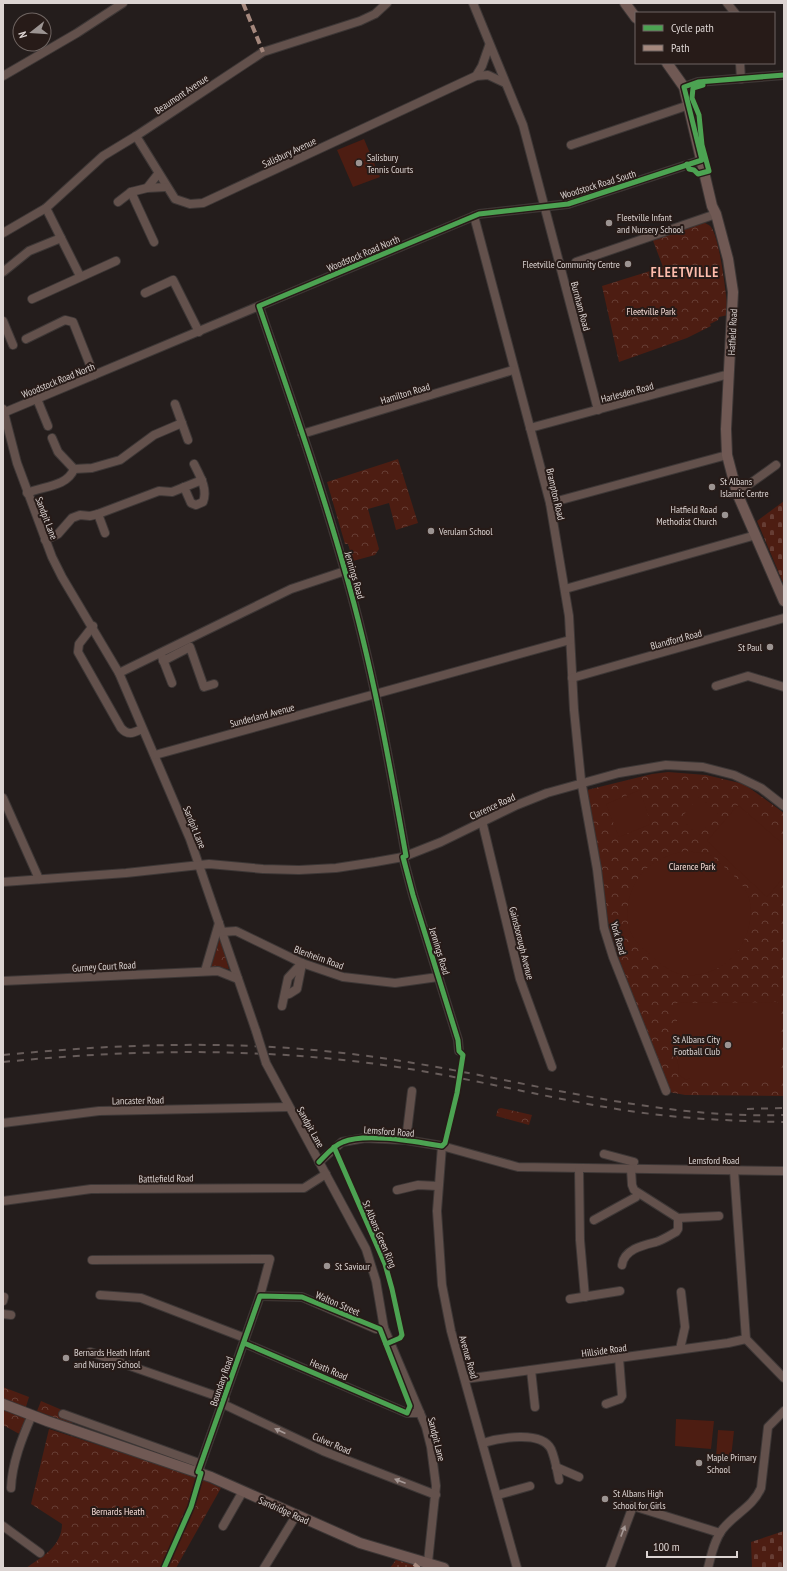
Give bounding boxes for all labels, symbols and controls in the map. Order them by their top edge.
north arrow [12,12,52,52]
legend [635,12,775,64]
text: Cycle path [671,20,714,35]
text: N [15,30,30,40]
text: Path [671,40,689,55]
street label: Beaumont Avenue [152,72,211,117]
street label: Salisbury Avenue [260,134,318,171]
place label: Salisbury Tennis Courts [367,151,414,176]
marker: Salisbury Tennis Courts [354,158,364,168]
street label: Woodstock Road South [559,167,637,202]
place label: Fleetville Infant and Nursery School [617,211,684,236]
marker: Fleetville Infant and Nursery School [604,218,614,228]
street label: Woodstock Road North [325,232,402,275]
place label: Fleetville Community Centre [522,258,620,271]
marker: Fleetville Community Centre [623,259,633,269]
district label: FLEETVILLE [651,263,719,281]
street label: Burnham Road [568,280,593,332]
park label: Fleetville Park [626,305,676,318]
street label: Hatfield Road [725,308,740,356]
street label: Woodstock Road North [20,360,97,401]
street label: Harlesden Road [599,379,655,406]
street label: Hamilton Road [379,380,431,407]
street label: Brampton Road [543,467,568,521]
place label: St Albans Islamic Centre [720,475,769,500]
marker: St Albans Islamic Centre [707,482,717,492]
street label: Sandpit Lane [32,495,61,541]
place label: Hatfield Road Methodist Church [656,503,717,528]
marker: Hatfield Road Methodist Church [720,510,730,520]
place label: Verulam School [438,525,493,538]
marker: Verulam School [426,526,436,536]
street label: Jennings Road [341,549,367,600]
street label: Blandford Road [649,626,703,653]
place label: St Paul [738,641,763,654]
marker: St Paul [765,642,775,652]
street label: Sunderland Avenue [228,701,296,730]
street label: Clarence Road [467,790,517,823]
street label: Sandpit Lane [180,804,209,850]
park label: Clarence Park [669,860,715,873]
street label: Gainsborough Avenue [506,905,537,981]
street label: York Road [608,920,629,956]
street label: Jennings Road [426,925,453,976]
street label: Blenheim Road [292,942,345,972]
street label: Gurney Court Road [72,958,136,975]
place label: St Albans City Football Club [673,1033,720,1058]
marker: St Albans City Football Club [723,1040,733,1050]
street label: Lancaster Road [112,1094,164,1107]
street label: Sandpit Lane [294,1104,327,1150]
street label: Lemsford Road [363,1123,415,1140]
street label: Lemsford Road [689,1154,739,1167]
street label: Battlefield Road [138,1172,194,1185]
street label: St Albans Green Ring [359,1198,400,1270]
place label: St Saviour [335,1260,370,1273]
marker: St Saviour [322,1261,332,1271]
street label: Walton Street [314,1288,362,1319]
street label: Avenue Road [456,1334,481,1380]
street label: Hillside Road [581,1341,627,1360]
place label: Bernards Heath Infant and Nursery School [74,1346,150,1371]
marker: Bernards Heath Infant and Nursery School [61,1353,71,1363]
street label: Boundary Road [207,1355,236,1408]
street label: Heath Road [308,1356,350,1383]
street label: Sandpit Lane [425,1416,448,1462]
one-way arrow [274,1428,285,1434]
street label: Culver Road [310,1429,353,1457]
place label: Maple Primary School [707,1451,757,1476]
marker: Maple Primary School [694,1458,704,1468]
one-way arrow [394,1478,405,1484]
place label: St Albans High School for Girls [613,1487,666,1512]
street label: Sandridge Road [257,1494,311,1527]
marker: St Albans High School for Girls [600,1494,610,1504]
park label: Bernards Heath [91,1505,145,1518]
one-way arrow [620,1525,626,1537]
scale bar [647,1533,737,1559]
text: 100 m [653,1539,680,1554]

